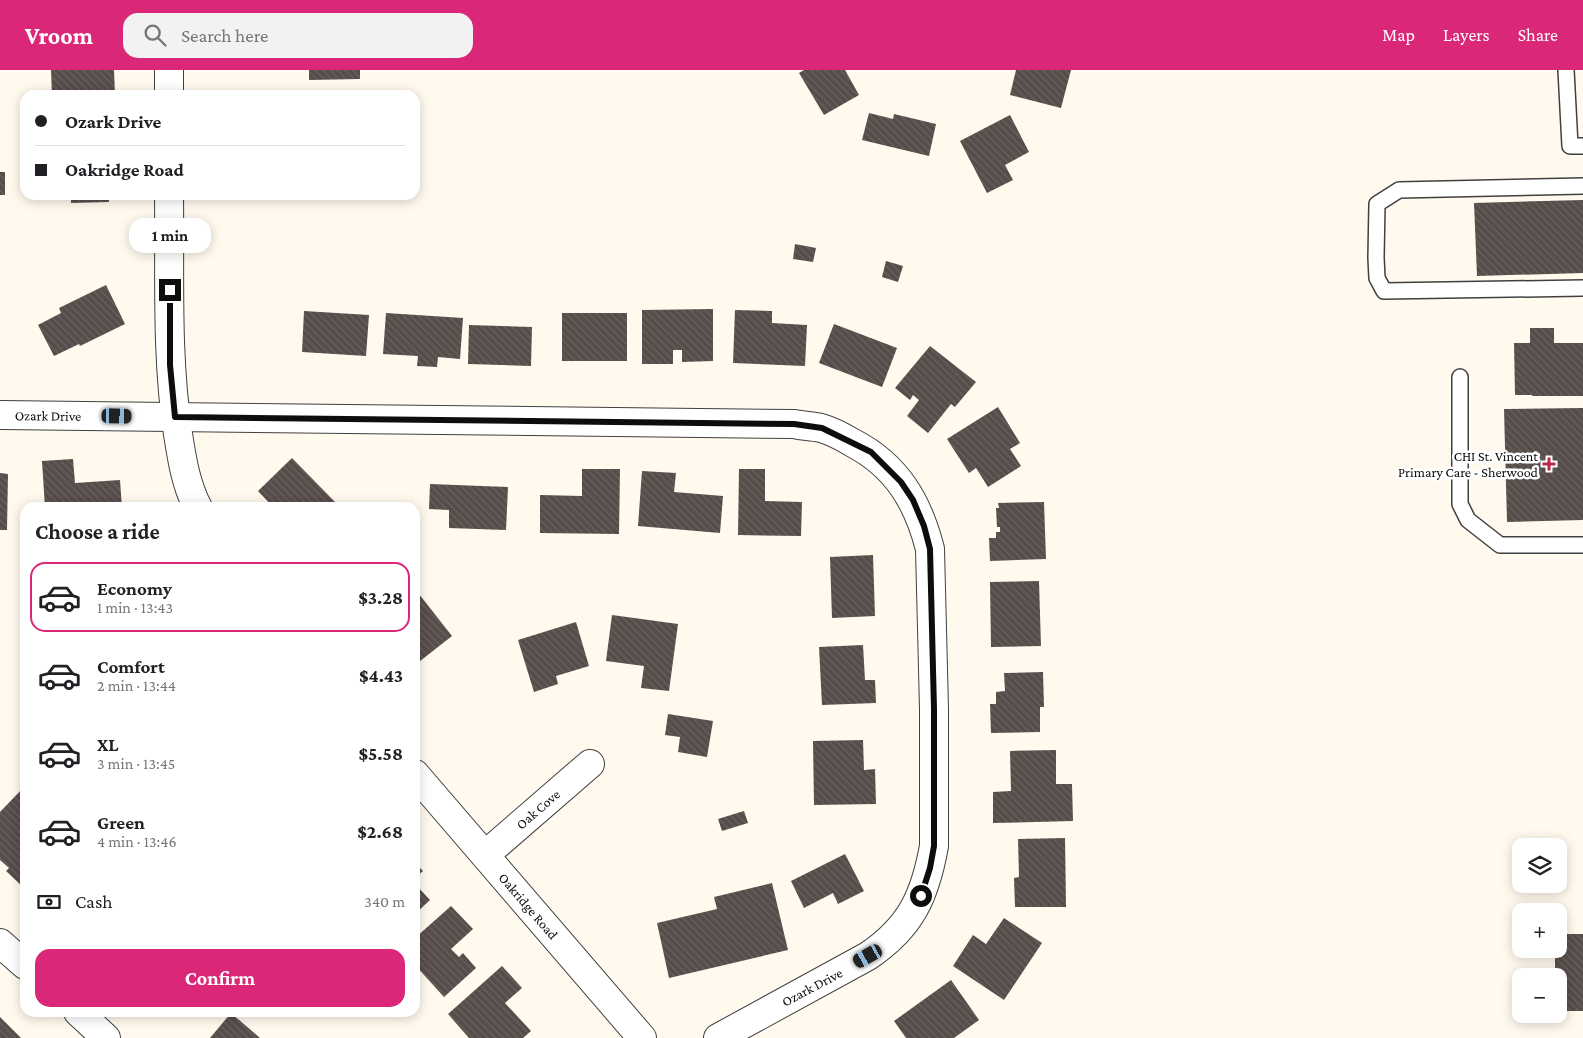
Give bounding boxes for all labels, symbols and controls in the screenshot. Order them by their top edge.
search box [123,13,473,58]
icon: search [141,21,169,49]
text: Vroom [25,22,93,49]
text: Search here [181,25,268,46]
text: Map [1382,25,1415,45]
text: Layers [1443,25,1490,45]
text: Share [1518,25,1558,45]
text: Ozark Drive [65,111,161,132]
text: Oakridge Road [65,159,184,180]
callout: 1 min [129,218,211,252]
text: 1 min [152,227,188,244]
route end [159,279,181,301]
street label: Ozark Drive [15,407,81,424]
car [101,408,132,424]
place label: CHI St. Vincent Primary Care - Sherwood [1398,448,1539,480]
marker: CHI St. Vincent Primary Care - Sherwood [1542,457,1556,471]
text: Choose a ride [35,519,160,544]
icon: car [37,575,82,620]
text: Economy [97,578,172,599]
text: $3.28 [358,587,403,608]
text: 1 min · 13:43 [97,599,173,616]
icon: car [37,653,82,698]
text: Comfort [97,656,165,677]
text: $4.43 [359,665,403,686]
text: 2 min · 13:44 [97,677,176,694]
icon: car [37,731,82,776]
text: XL [97,734,119,755]
text: $5.58 [359,743,403,764]
text: 3 min · 13:45 [97,755,175,772]
street label: Oak Cove [513,786,563,832]
icon: car [37,809,82,854]
text: Green [97,812,145,833]
text: $2.68 [357,821,403,842]
text: 4 min · 13:46 [97,833,177,850]
map controls [1512,838,1567,1023]
button: layers [1512,838,1567,893]
street label: Oakridge Road [495,869,562,943]
route start [910,885,932,907]
icon: cash [35,888,63,916]
text: Cash [75,891,113,912]
text: 340 m [364,893,405,910]
button: + [1512,903,1567,958]
car [851,942,884,970]
button: Confirm [35,949,405,1007]
street label: Ozark Drive [779,964,845,1010]
button: − [1512,968,1567,1023]

